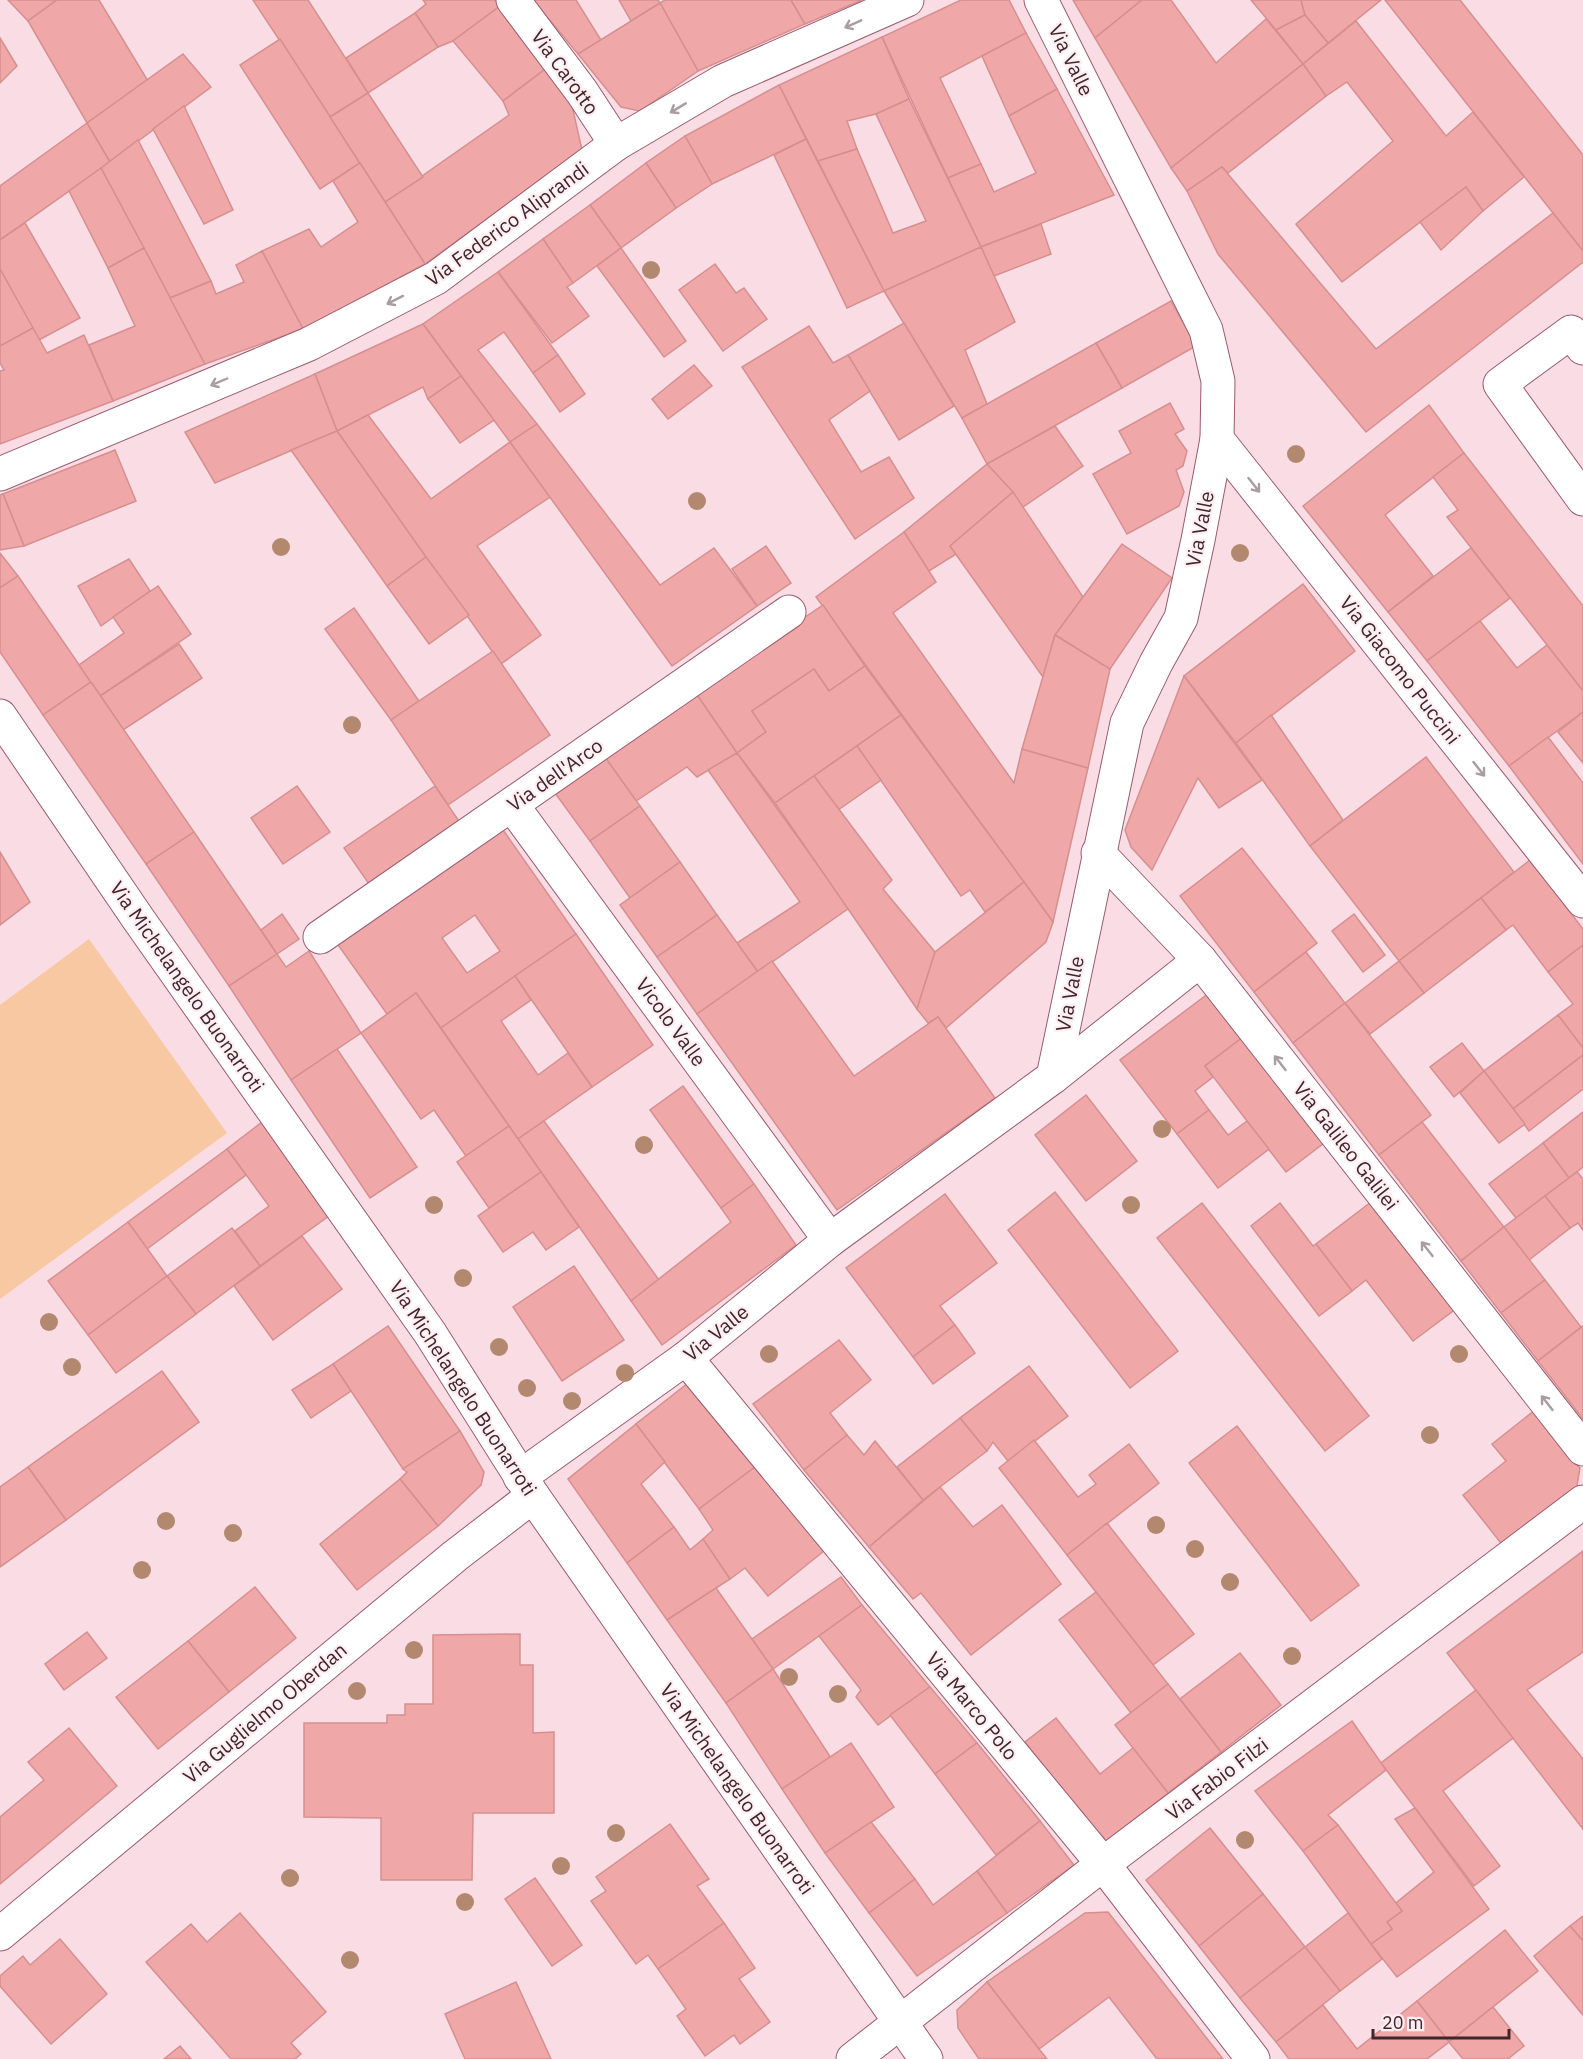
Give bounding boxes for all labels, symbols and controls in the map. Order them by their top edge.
one-way arrow [845,18,863,30]
street label: Via Valle [1043,19,1100,100]
street label: Via Carotto [525,24,605,120]
one-way arrow [670,102,687,114]
street label: Via Federico Aliprandi [420,155,594,292]
one-way arrow [387,294,405,306]
one-way arrow [210,377,228,388]
one-way arrow [1247,476,1260,492]
street label: Via Valle [1179,489,1220,569]
street label: Via Giacomo Puccini [1334,590,1467,750]
street label: Via dell'Arco [502,732,608,817]
one-way arrow [1472,761,1485,777]
street label: Via Michelangelo Buonarroti [104,876,271,1098]
street label: Via Valle [1049,954,1090,1034]
street label: Vicolo Valle [630,972,713,1072]
one-way arrow [1274,1055,1287,1071]
street label: Via Galileo Galilei [1288,1076,1405,1216]
one-way arrow [1420,1242,1433,1258]
street label: Via Michelangelo Buonarroti [383,1275,543,1501]
street label: Via Valle [677,1298,754,1367]
one-way arrow [1540,1395,1553,1411]
street label: Via Guglielmo Oberdan [177,1636,352,1789]
street label: Via Marco Polo [920,1646,1024,1766]
street label: Via Michelangelo Buonarroti [654,1678,821,1900]
street label: Via Fabio Filzi [1160,1731,1274,1826]
scale bar [1373,2002,1510,2040]
text: 20 m [1382,2011,1424,2034]

